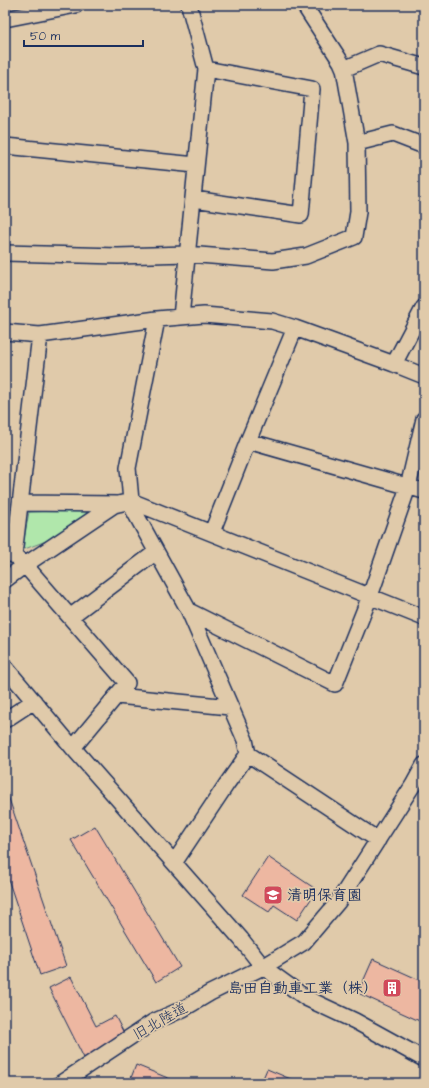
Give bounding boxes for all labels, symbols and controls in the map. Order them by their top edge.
scale bar [24,22,143,48]
text: 50 m [30,28,61,45]
school or university icon: 清明保育園 [262,884,284,906]
place label: 清明保育園 [287,885,362,906]
building icon: 島田自動車工業（株） [381,977,403,999]
place label: 島田自動車工業（株） [228,978,378,999]
street label: 旧北陸道 [129,998,192,1045]

